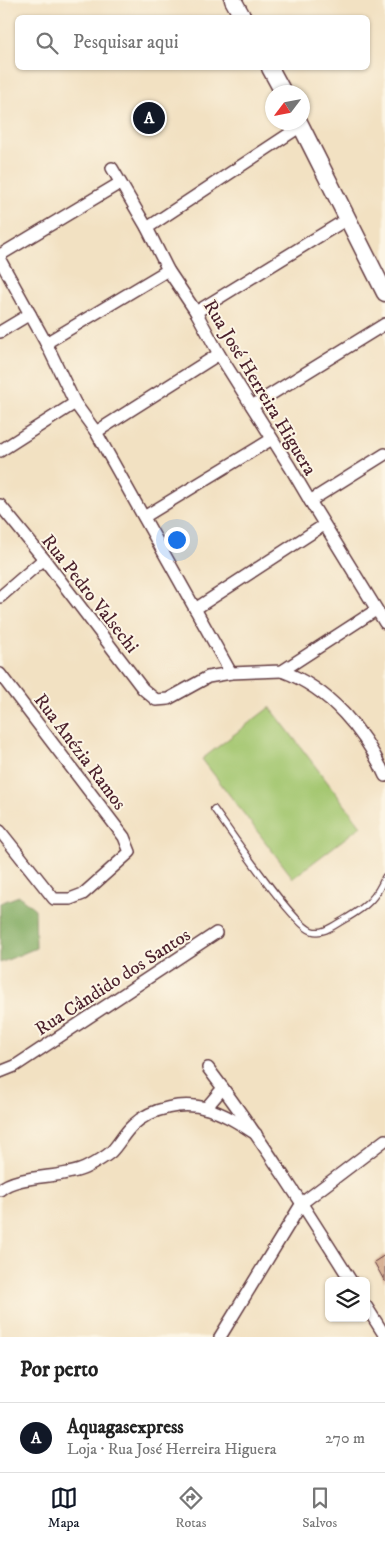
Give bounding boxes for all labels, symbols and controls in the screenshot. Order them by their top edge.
search box [15,15,370,70]
icon: search [33,29,61,57]
text: Pesquisar aqui [73,31,179,54]
north arrow [265,85,310,130]
pin: A [133,99,165,137]
street label: Rua José Herreira Higuera [198,296,321,480]
your location [164,527,190,553]
street label: Rua Pedro Valsechi [36,530,143,658]
street label: Rua Anézia Ramos [29,689,131,815]
street label: Rua Cândido dos Santos [31,923,195,1041]
map controls [325,1277,370,1322]
button: layers [325,1277,370,1322]
text: Por perto [20,1357,98,1383]
text: Aquagasexpress [67,1416,184,1439]
text: A [31,1428,41,1448]
text: 270 m [325,1428,365,1448]
text: Loja · Rua José Herreira Higuera [67,1439,277,1459]
tab: Mapa [48,1484,80,1532]
tab: Rotas [175,1484,206,1532]
tab: Salvos [302,1484,337,1532]

